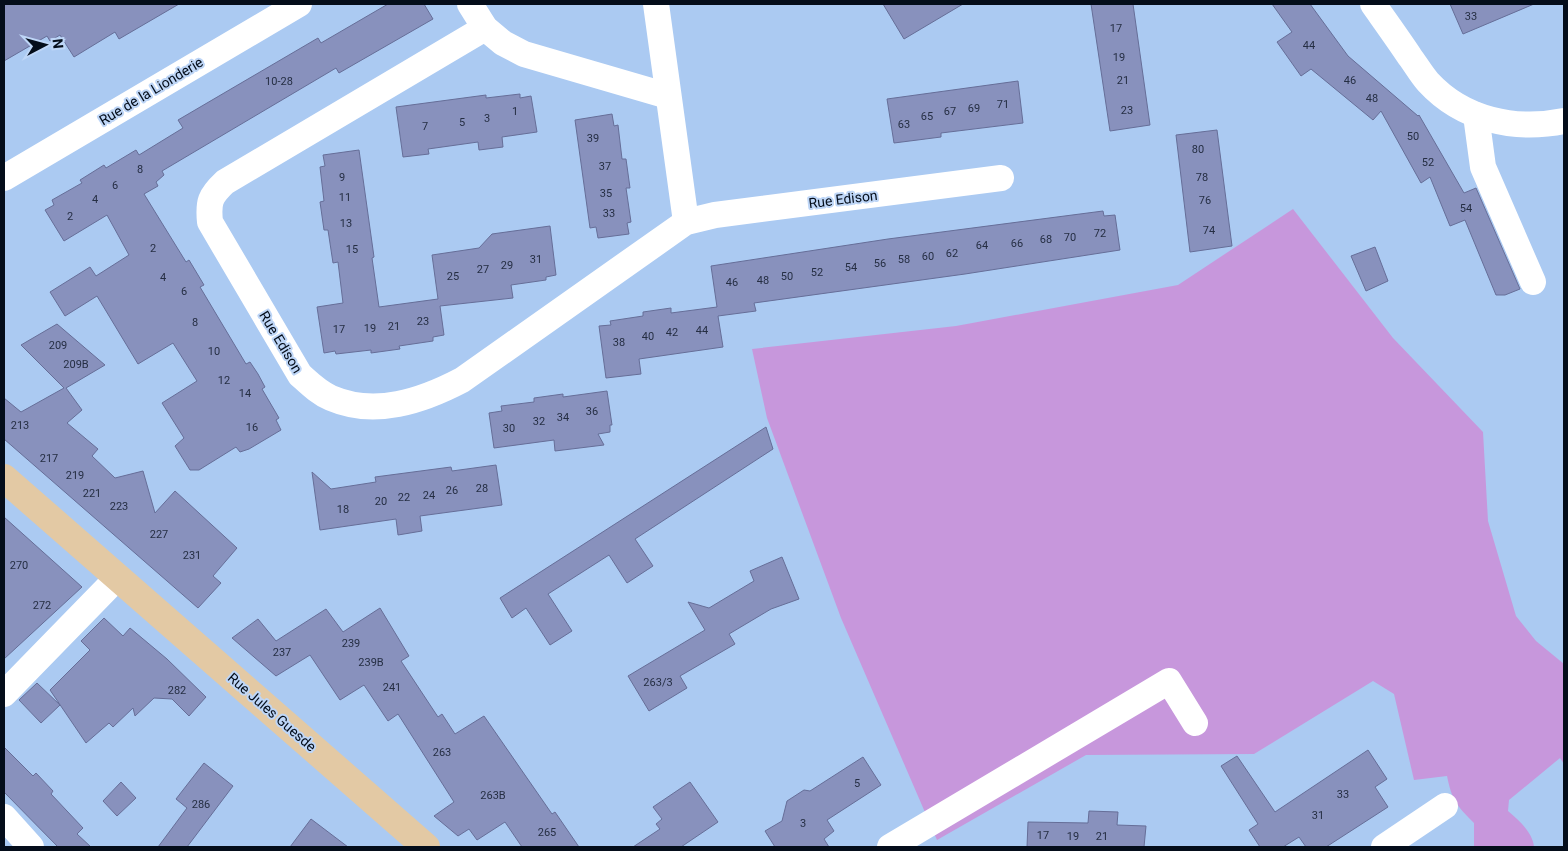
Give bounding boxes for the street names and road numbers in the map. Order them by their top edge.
street label: Rue de la Lionderie [96,54,206,128]
street label: Rue Edison [808,187,878,211]
street label: Rue Edison [256,308,306,376]
street label: Rue Jules Guesde [225,669,319,755]

